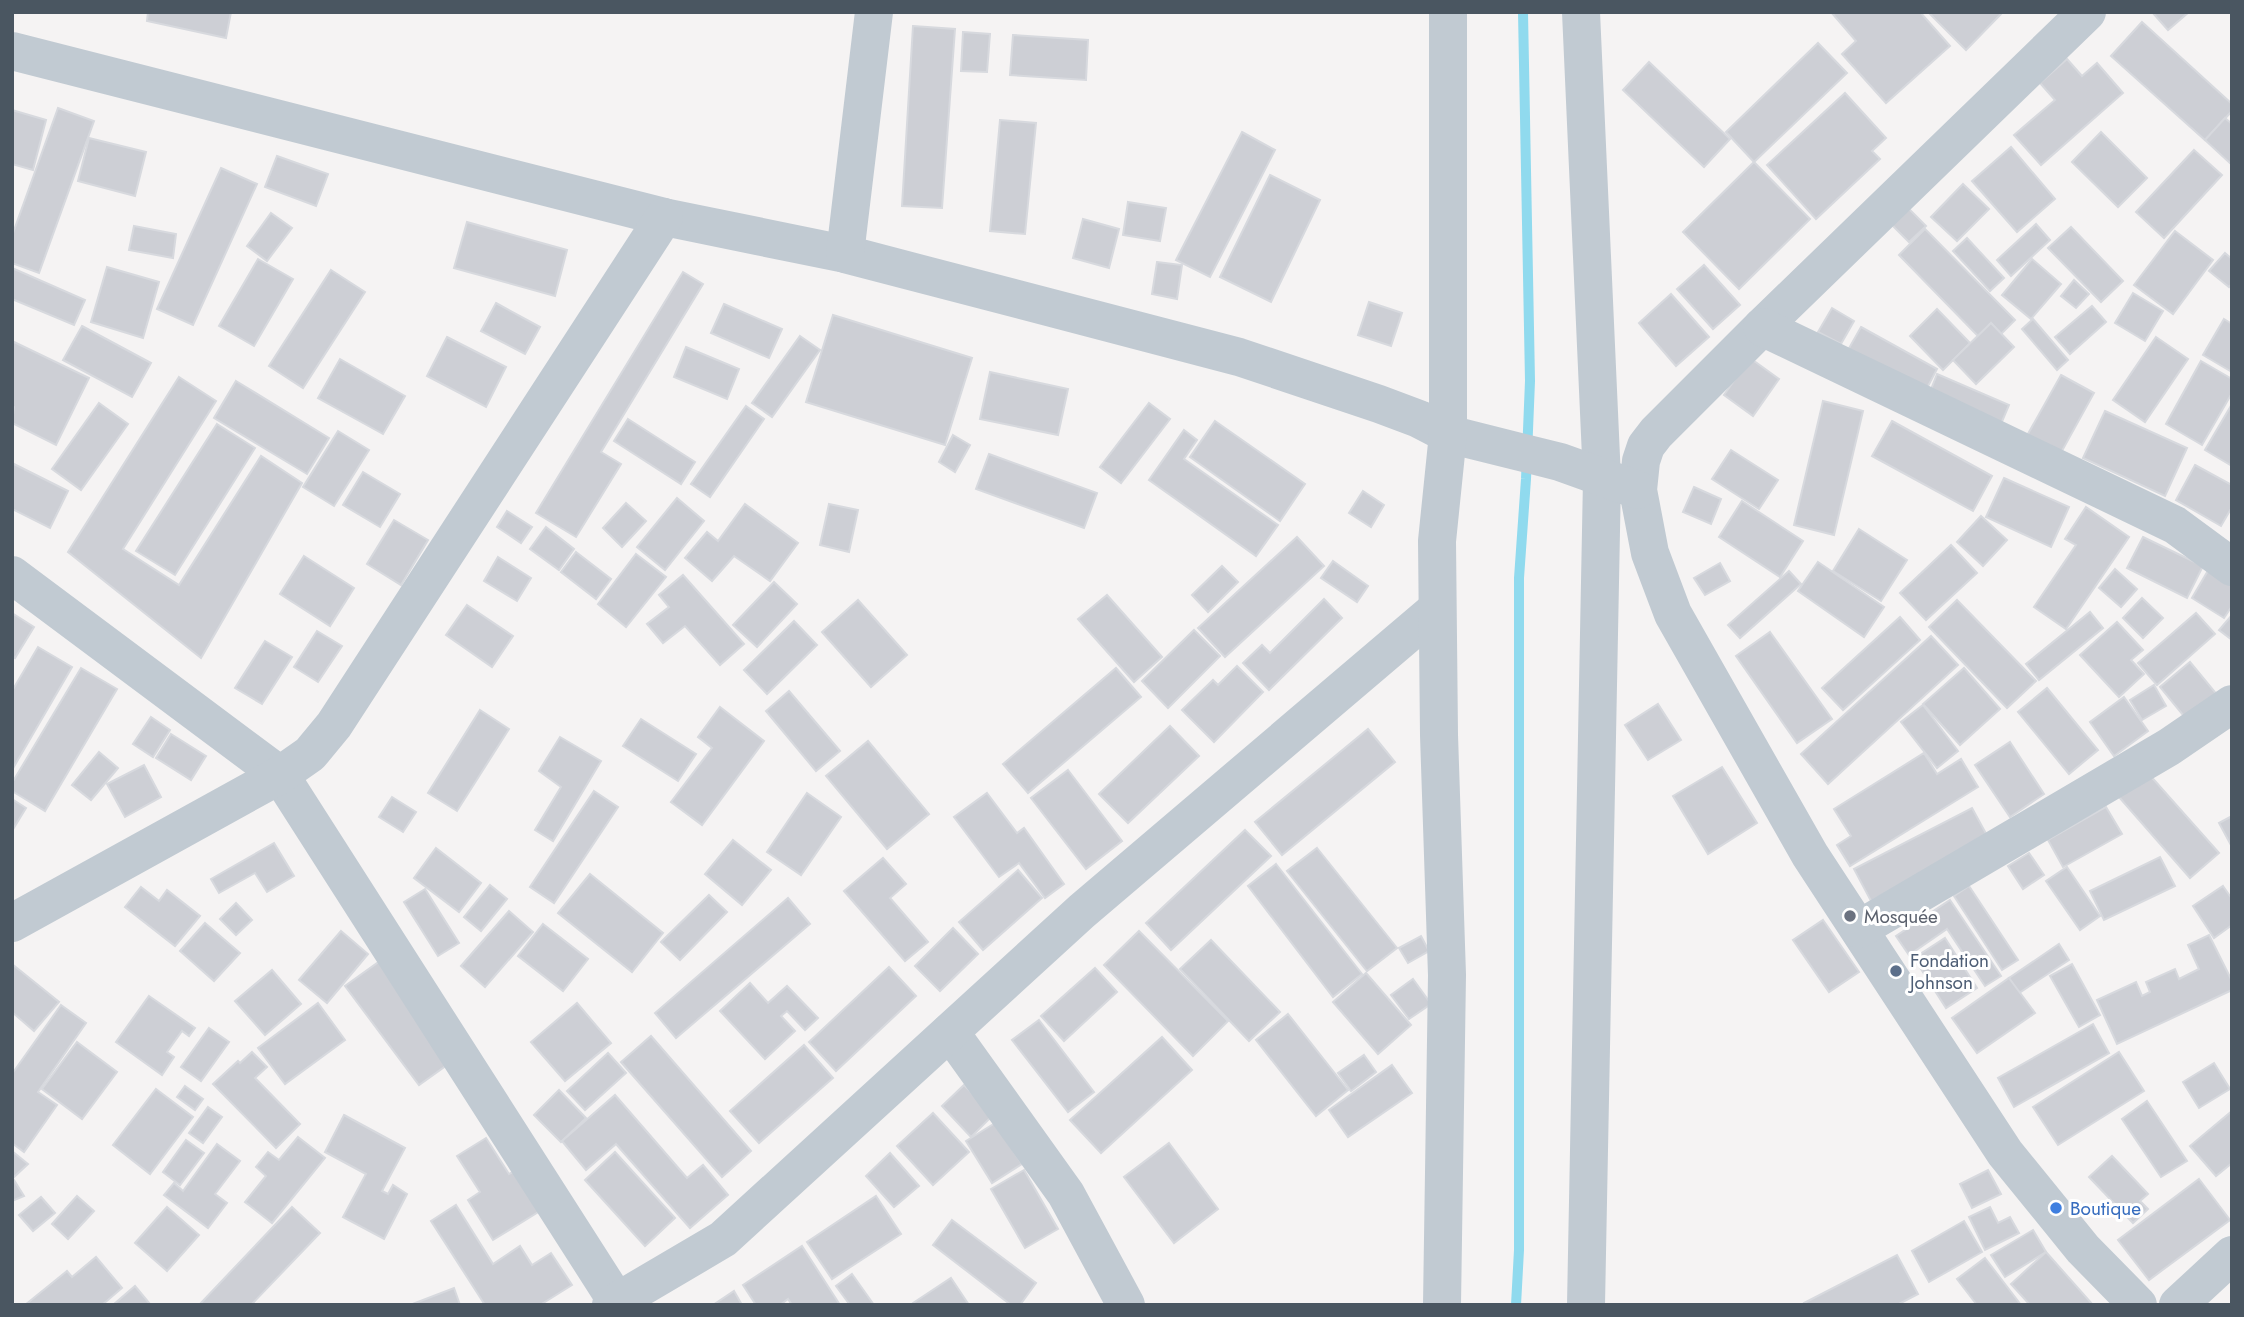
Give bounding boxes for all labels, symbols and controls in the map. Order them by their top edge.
place label: Mosquée [1864,903,1938,930]
marker: Mosquée [1842,908,1858,924]
place label: Fondation Johnson [1907,947,1989,996]
marker: Fondation Johnson [1888,963,1904,979]
place label: Boutique [2070,1195,2141,1222]
marker: Boutique [2048,1200,2064,1216]

